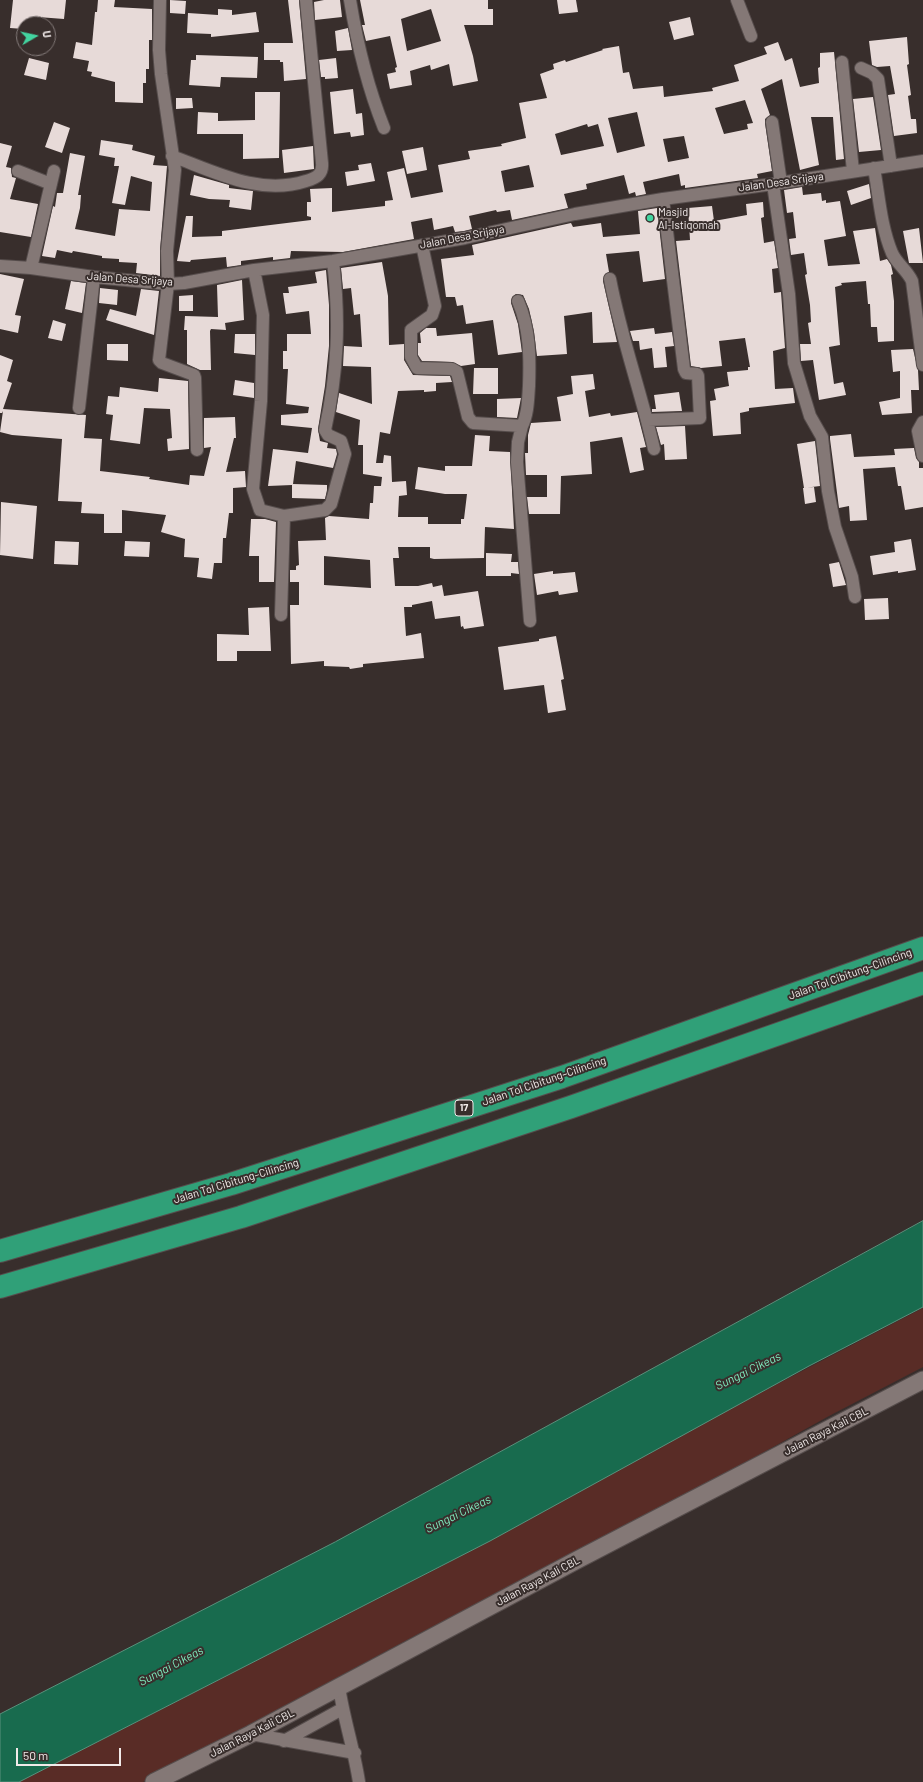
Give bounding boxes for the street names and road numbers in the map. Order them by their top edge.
street label: Jalan Desa Srijaya [738,169,824,195]
street label: Jalan Desa Srijaya [419,222,505,252]
street label: Jalan Desa Srijaya [87,269,173,289]
street label: Jalan Tol Cibitung–Cilincing [786,945,914,1003]
street label: Jalan Tol Cibitung–Cilincing [480,1054,608,1108]
road number: 17 [455,1100,473,1116]
street label: Jalan Tol Cibitung–Cilincing [172,1156,300,1206]
street label: Jalan Raya Kali CBL [782,1404,870,1458]
street label: Jalan Raya Kali CBL [494,1553,582,1609]
street label: Jalan Raya Kali CBL [208,1706,296,1760]

